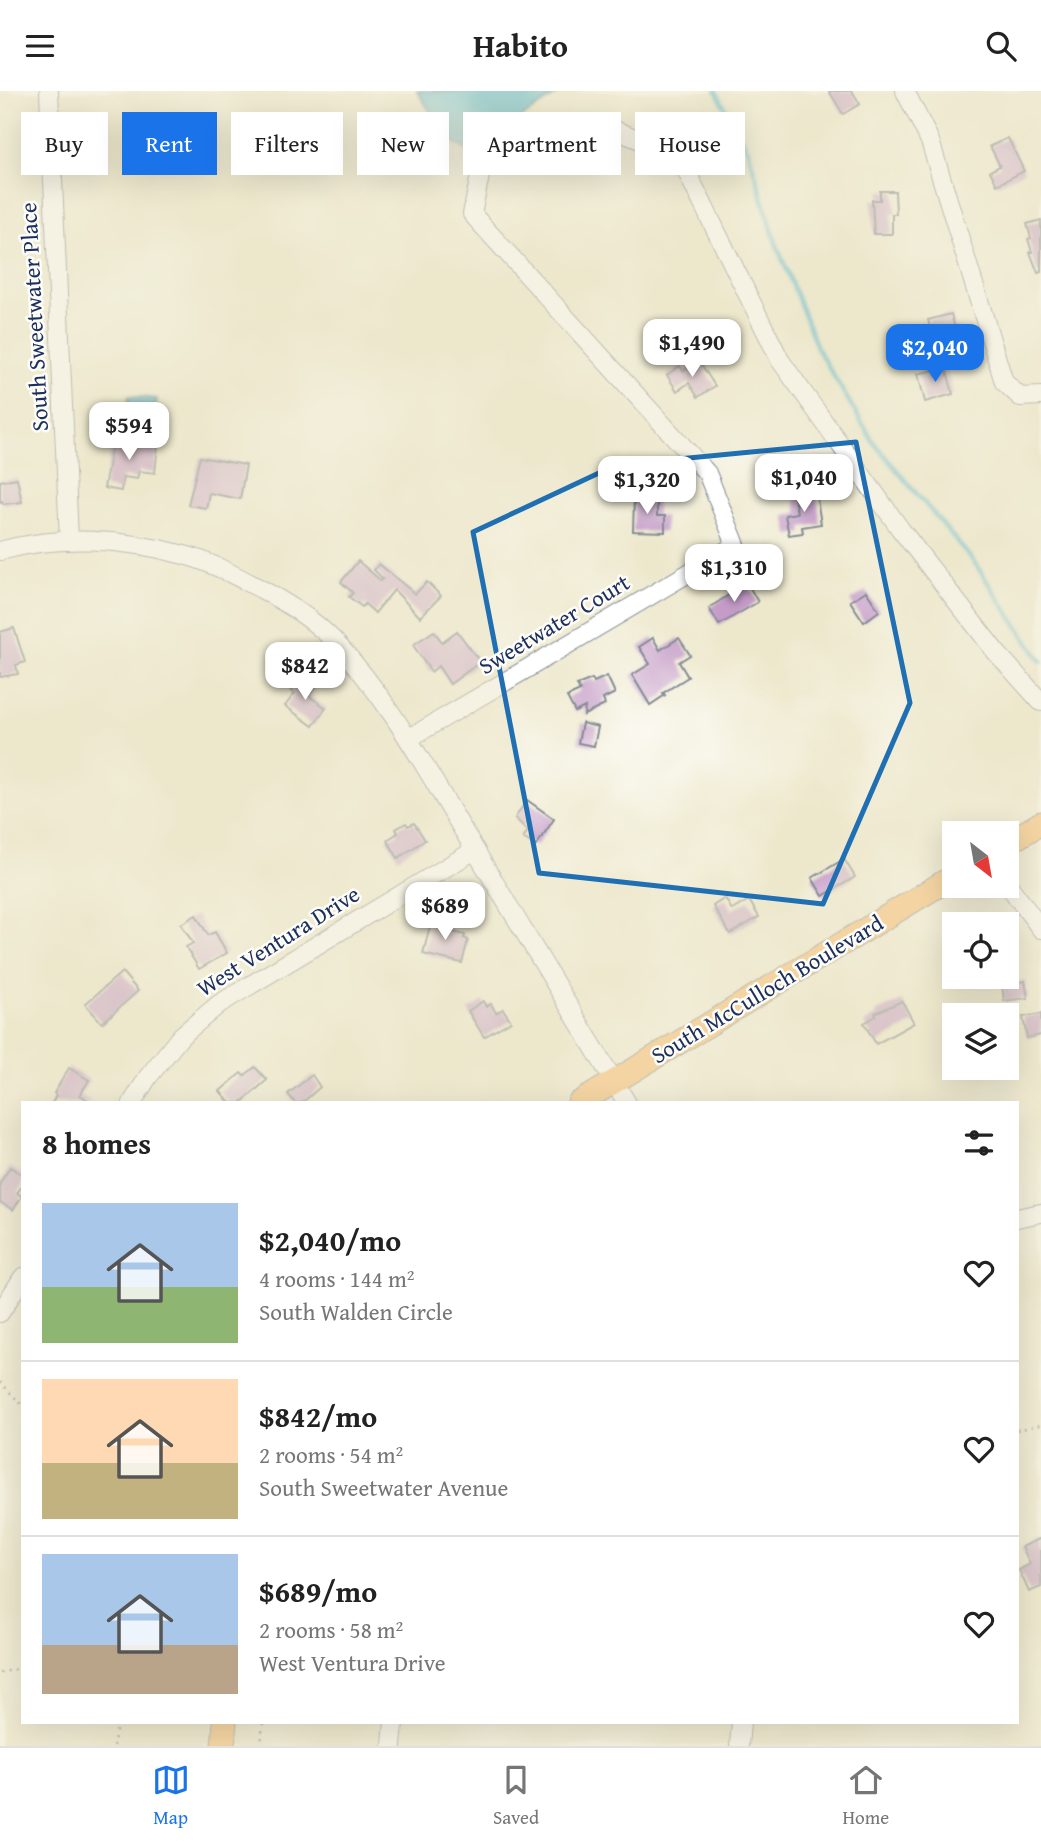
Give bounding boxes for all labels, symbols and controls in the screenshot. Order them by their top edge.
text: Habito [473,22,568,69]
icon: menu [21,27,59,65]
icon: search [982,27,1020,65]
chip: Buy [21,112,108,175]
chip: Rent [122,112,217,175]
chip: Filters [231,112,343,175]
chip: New [357,112,449,175]
chip: Apartment [463,112,621,175]
chip: House [635,112,745,175]
street label: South Sweetwater Place [11,202,56,432]
pin: $1,490 [635,320,749,379]
pin: $2,040 [878,324,992,384]
text: $1,490 [659,325,725,358]
text: $2,040 [902,330,968,363]
pin: $594 [88,403,170,462]
text: $594 [105,408,153,441]
pin: $1,040 [747,455,861,514]
pin: $1,320 [590,457,704,516]
text: $1,040 [771,460,837,493]
text: $1,320 [614,462,680,495]
pin: $1,310 [677,545,791,604]
text: $1,310 [701,550,767,583]
street label: Sweetwater Court [472,565,636,682]
pin: $842 [264,643,346,702]
text: $842 [281,648,329,681]
north arrow [942,821,1018,898]
map controls [942,821,1019,1080]
street label: West Ventura Drive [190,877,366,1004]
pin: $689 [404,883,486,942]
text: $689 [421,888,469,921]
street label: South McCulloch Boulevard [644,906,890,1071]
button: locate [942,912,1019,989]
button: layers [942,1003,1019,1080]
text: 8 homes [42,1121,151,1165]
icon: filters [960,1124,998,1162]
text: $2,040/mo [259,1218,401,1262]
icon: home [98,1231,182,1315]
icon: heart [960,1254,998,1292]
text: 4 rooms · 144 m² [259,1262,414,1295]
text: South Walden Circle [259,1295,453,1328]
text: $842/mo [259,1394,377,1438]
icon: home [98,1407,182,1491]
icon: heart [960,1430,998,1468]
text: 2 rooms · 54 m² [259,1438,403,1471]
text: South Sweetwater Avenue [259,1471,508,1504]
text: $689/mo [259,1569,377,1613]
icon: home [98,1582,182,1666]
icon: heart [960,1605,998,1643]
text: 2 rooms · 58 m² [259,1613,403,1646]
text: West Ventura Drive [259,1646,446,1679]
tab: Map [152,1761,190,1831]
tab: Saved [493,1761,539,1831]
tab: Home [843,1761,889,1831]

